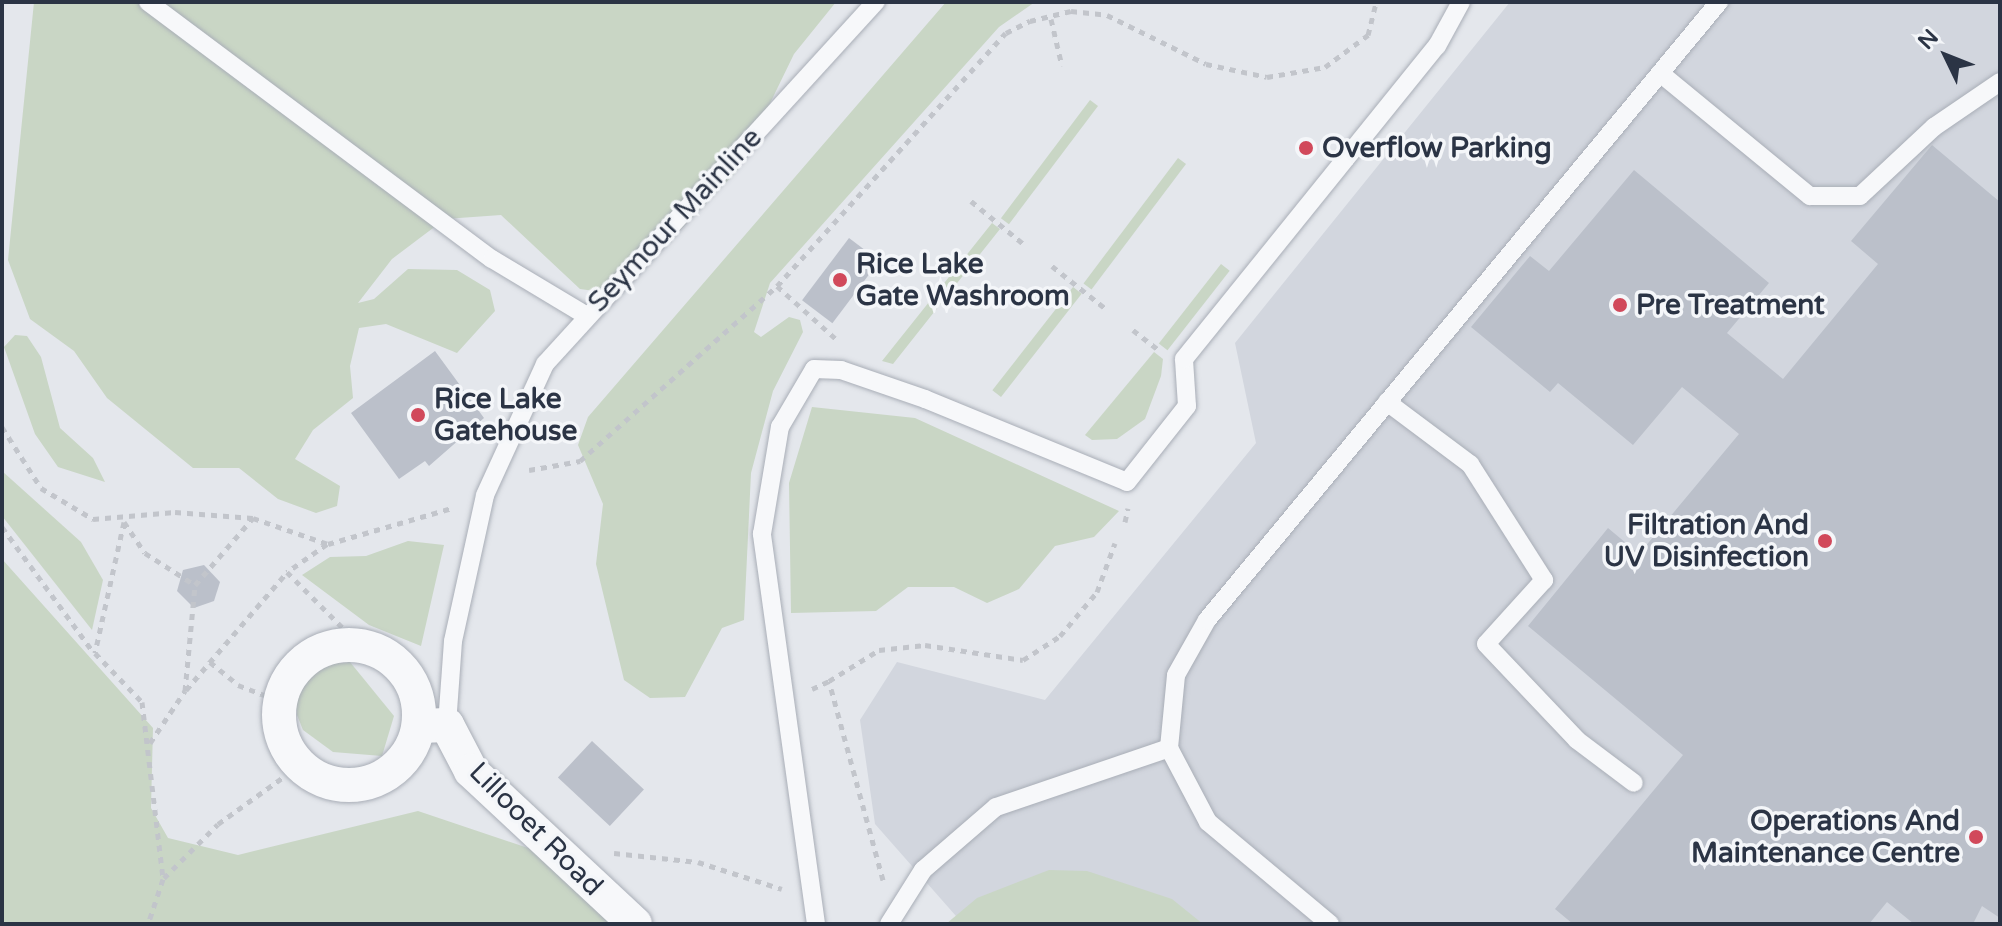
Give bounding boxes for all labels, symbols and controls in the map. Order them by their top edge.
north arrow [1906,16,1986,96]
text: N [1913,24,1944,55]
street label: Seymour Mainline [581,121,769,319]
place label: Overflow Parking [1322,131,1552,165]
marker: Overflow Parking [1297,139,1315,157]
place label: Rice Lake Gate Washroom [856,247,1070,313]
marker: Rice Lake Gate Washroom [831,271,849,289]
place label: Pre Treatment [1636,288,1825,322]
marker: Pre Treatment [1611,296,1629,314]
place label: Rice Lake Gatehouse [434,382,577,448]
marker: Rice Lake Gatehouse [409,406,427,424]
place label: Filtration And UV Disinfection [1604,508,1809,574]
marker: Filtration And UV Disinfection [1816,532,1834,550]
street label: Lillooet Road [462,755,610,903]
place label: Operations And Maintenance Centre [1691,804,1960,870]
marker: Operations And Maintenance Centre [1967,828,1985,846]

